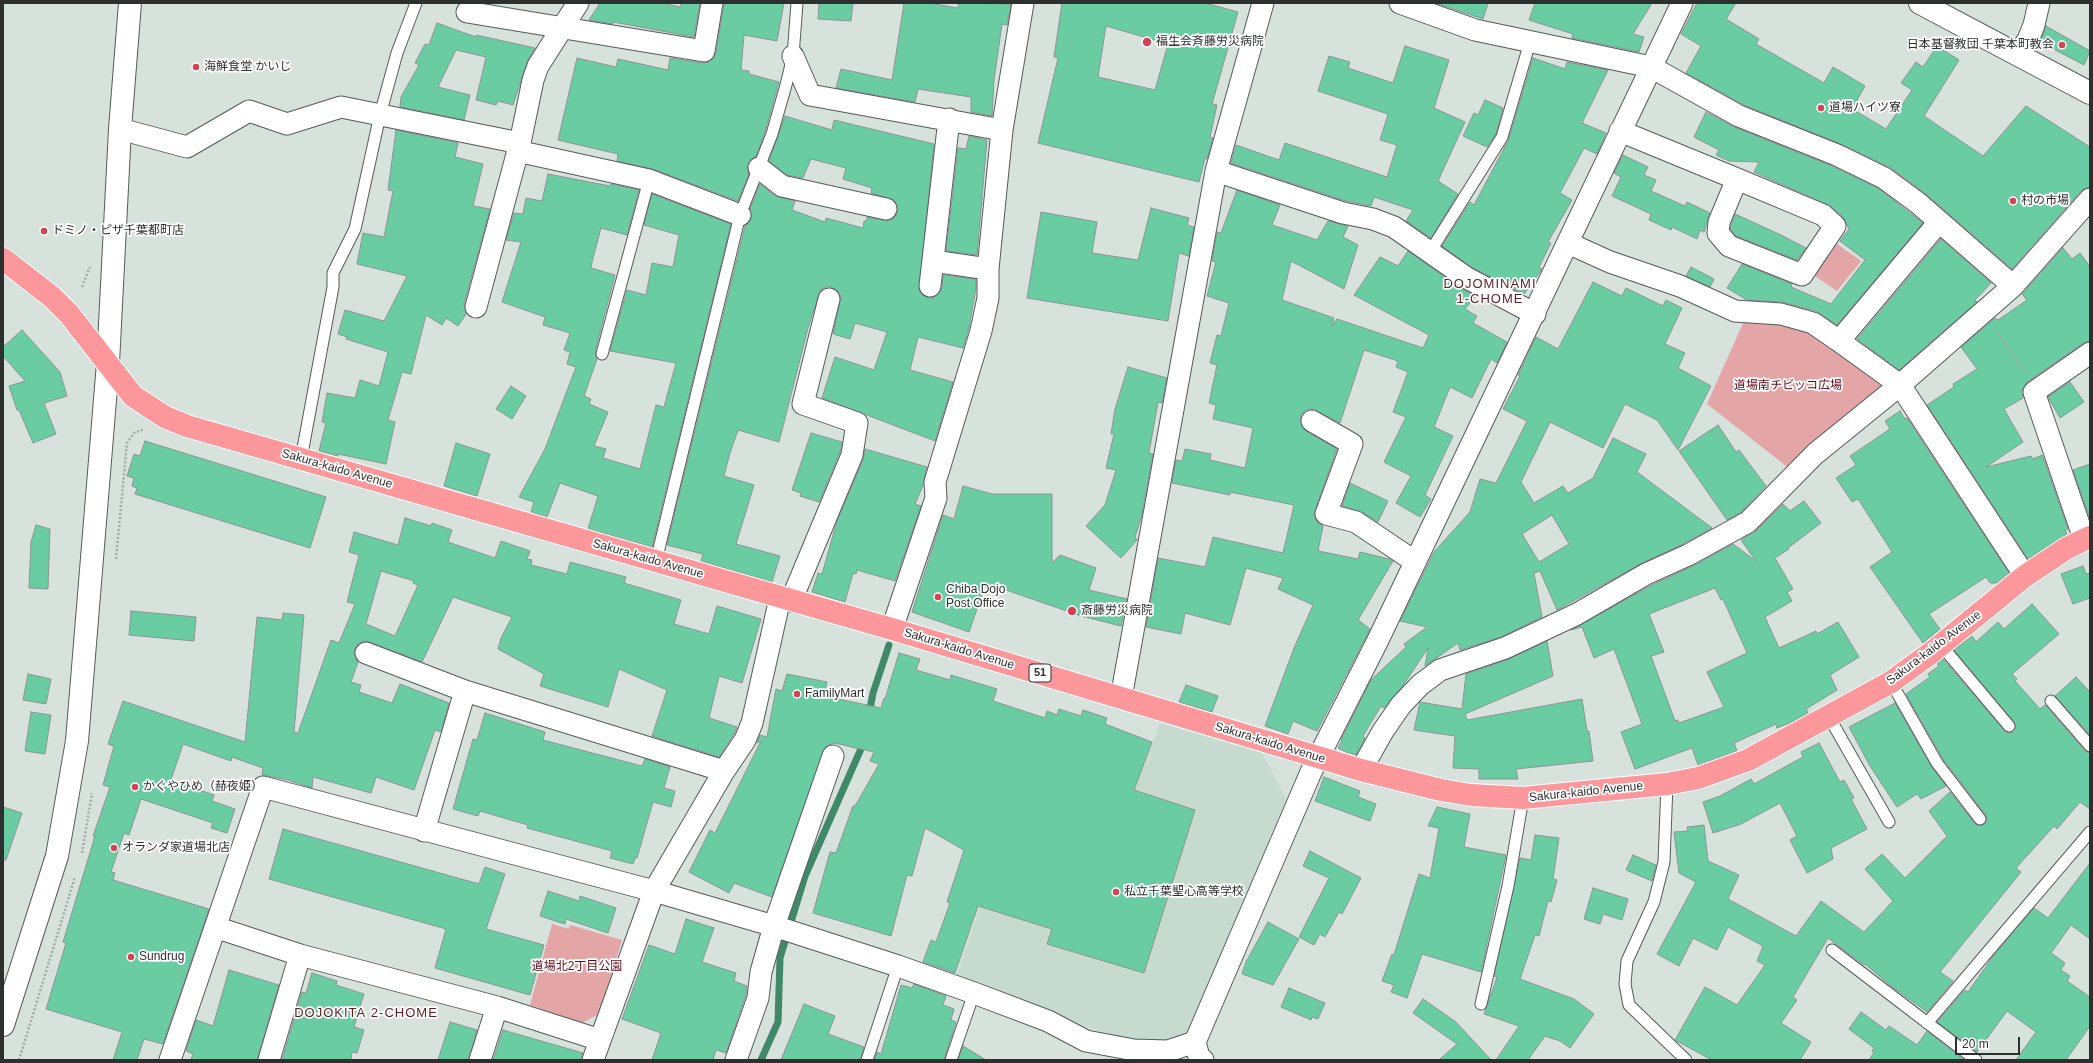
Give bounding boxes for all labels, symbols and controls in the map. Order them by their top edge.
place label: 福生会斉藤労災病院 [1156,35,1264,49]
marker: 福生会斉藤労災病院 [1141,36,1153,48]
place label: 日本基督教団 千葉本町教会 [1907,38,2054,52]
marker: 日本基督教団 千葉本町教会 [2057,40,2067,50]
place label: 海鮮食堂 かいじ [204,60,291,74]
marker: 海鮮食堂 かいじ [191,62,201,72]
place label: 道場ハイツ寮 [1829,101,1901,115]
marker: 道場ハイツ寮 [1816,103,1826,113]
place label: 村の市場 [2021,194,2069,208]
marker: 村の市場 [2008,196,2018,206]
place label: ドミノ・ピザ千葉都町店 [52,224,184,238]
marker: ドミノ・ピザ千葉都町店 [39,226,49,236]
district label: DOJOMINAMI 1-CHOME [1443,276,1537,307]
park label: 道場南チビッコ広場 [1734,379,1842,393]
street label: Sakura-kaido Avenue [280,446,394,492]
street label: Sakura-kaido Avenue [591,536,705,582]
place label: Chiba Dojo Post Office [946,583,1005,611]
marker: Chiba Dojo Post Office [933,592,943,602]
place label: 斎藤労災病院 [1081,604,1153,618]
marker: 斎藤労災病院 [1066,605,1078,617]
street label: Sakura-kaido Avenue [1884,608,1984,688]
street label: Sakura-kaido Avenue [902,625,1016,673]
road number: 51 [1029,664,1051,682]
place label: FamilyMart [805,687,864,701]
marker: FamilyMart [792,689,802,699]
street label: Sakura-kaido Avenue [1213,719,1327,767]
street label: Sakura-kaido Avenue [1528,779,1644,805]
place label: かぐやひめ（赫夜姫） [143,780,263,794]
marker: かぐやひめ（赫夜姫） [130,782,140,792]
place label: オランダ家道場北店 [122,841,230,855]
marker: オランダ家道場北店 [109,843,119,853]
place label: 私立千葉聖心高等学校 [1124,885,1244,899]
marker: 私立千葉聖心高等学校 [1111,887,1121,897]
place label: Sundrug [139,950,184,964]
marker: Sundrug [126,952,136,962]
park label: 道場北2丁目公園 [532,960,622,974]
district label: DOJOKITA 2-CHOME [294,1005,438,1021]
scale bar [1957,1029,2022,1055]
text: 20 m [1962,1037,1989,1051]

